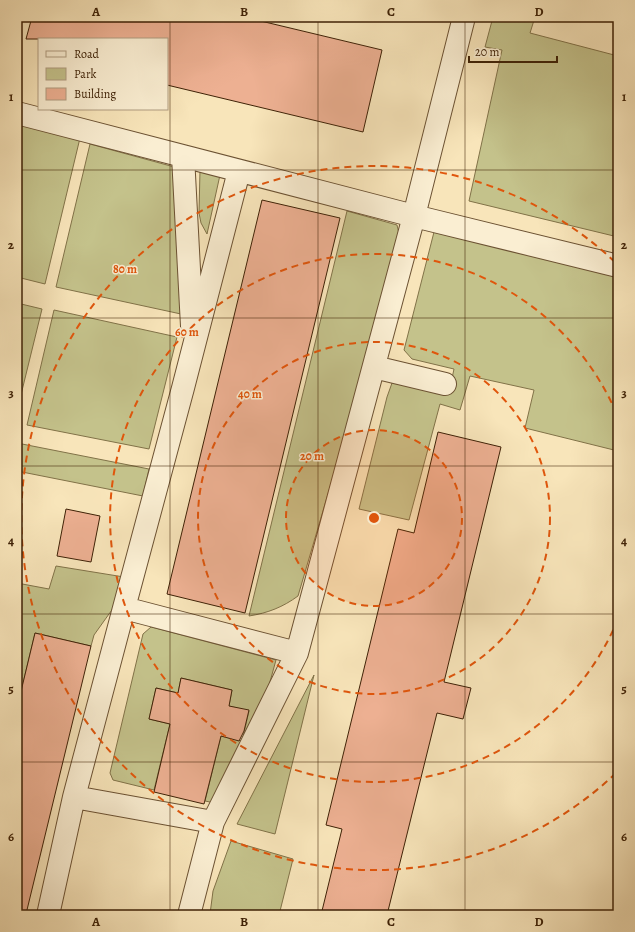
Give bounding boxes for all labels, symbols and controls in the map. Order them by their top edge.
text: A [91,3,101,20]
text: B [240,3,248,20]
text: C [387,3,395,20]
text: D [534,3,544,20]
legend [38,38,168,110]
scale bar [469,38,557,64]
text: 20 m [475,44,499,60]
text: Road [74,46,100,62]
text: Park [74,66,97,82]
text: Building [74,86,116,102]
text: 1 [9,88,14,105]
text: 1 [622,88,627,105]
text: 2 [8,236,15,253]
text: 2 [621,236,628,253]
text: 80 m [113,261,137,277]
text: 60 m [175,324,199,340]
text: 3 [8,384,14,401]
text: 3 [621,384,627,401]
text: 40 m [238,386,262,402]
text: 20 m [300,448,324,464]
centre of rings [367,511,381,525]
text: 4 [8,532,14,549]
text: 4 [621,532,627,549]
text: 5 [8,680,14,697]
text: 5 [621,680,627,697]
text: 6 [8,828,14,845]
text: 6 [621,828,627,845]
text: A [91,913,101,930]
text: B [240,913,248,930]
text: C [387,913,395,930]
text: D [534,913,544,930]

